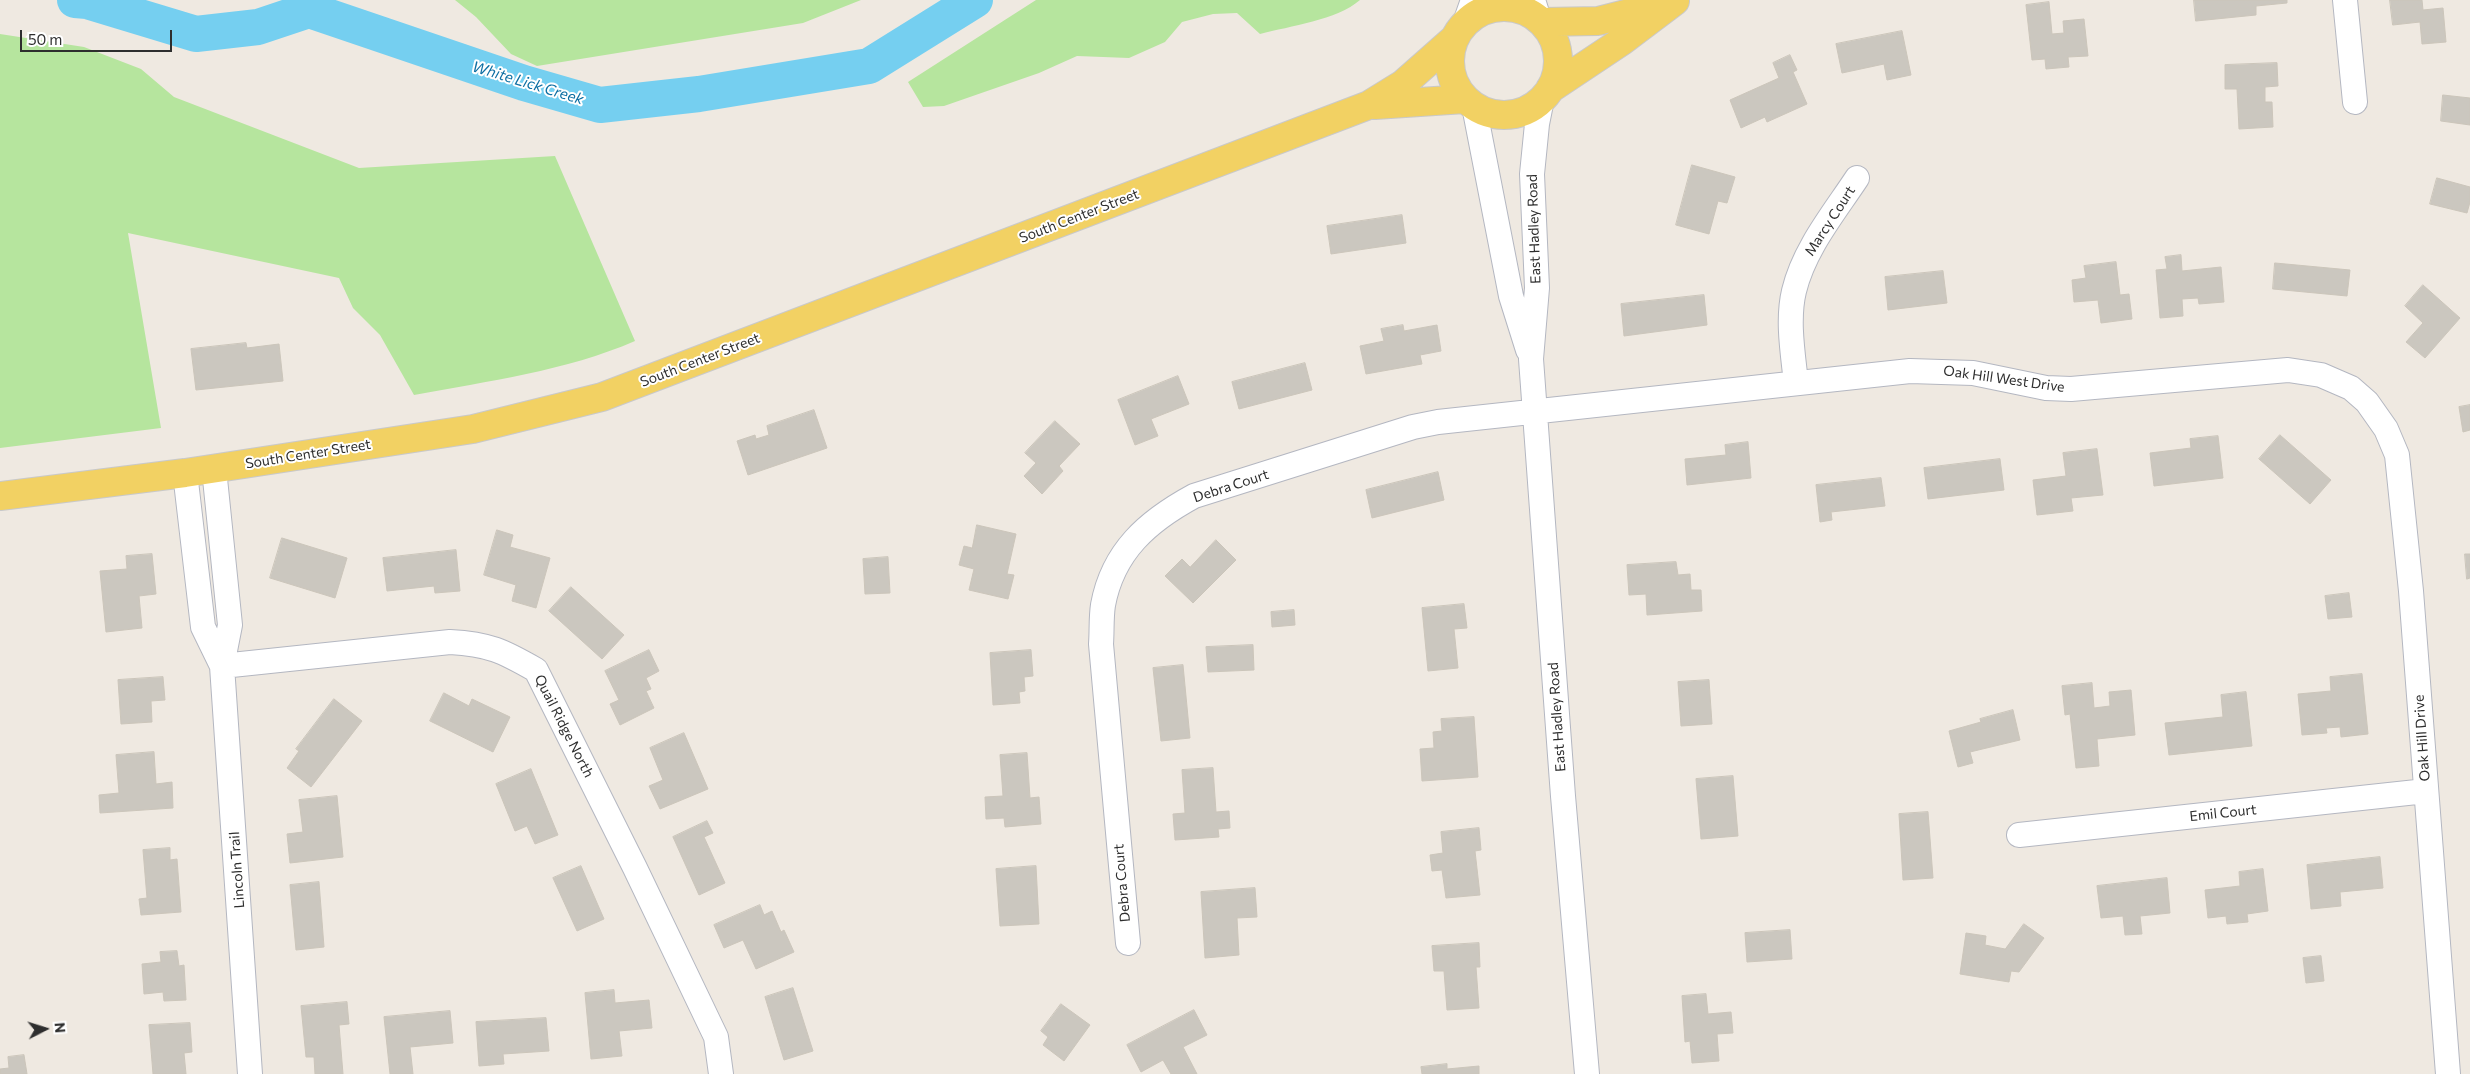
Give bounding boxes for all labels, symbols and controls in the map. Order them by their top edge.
scale bar [22,20,175,52]
text: 50 m [28,30,62,48]
water label: White Lick Creek [470,58,586,108]
street label: East Hadley Road [1524,174,1544,284]
street label: Marcy Court [1801,183,1859,259]
street label: South Center Street [1017,185,1141,247]
street label: South Center Street [638,329,762,391]
street label: Oak Hill West Drive [1942,362,2066,396]
street label: South Center Street [244,436,372,472]
street label: Debra Court [1191,466,1271,506]
street label: East Hadley Road [1545,662,1569,772]
street label: Quail Ridge North [531,672,597,780]
street label: Oak Hill Drive [2411,694,2433,782]
street label: Emil Court [2189,801,2257,825]
street label: Lincoln Trail [226,831,248,909]
street label: Debra Court [1110,843,1134,923]
north arrow [20,1004,70,1054]
text: N [52,1022,69,1034]

